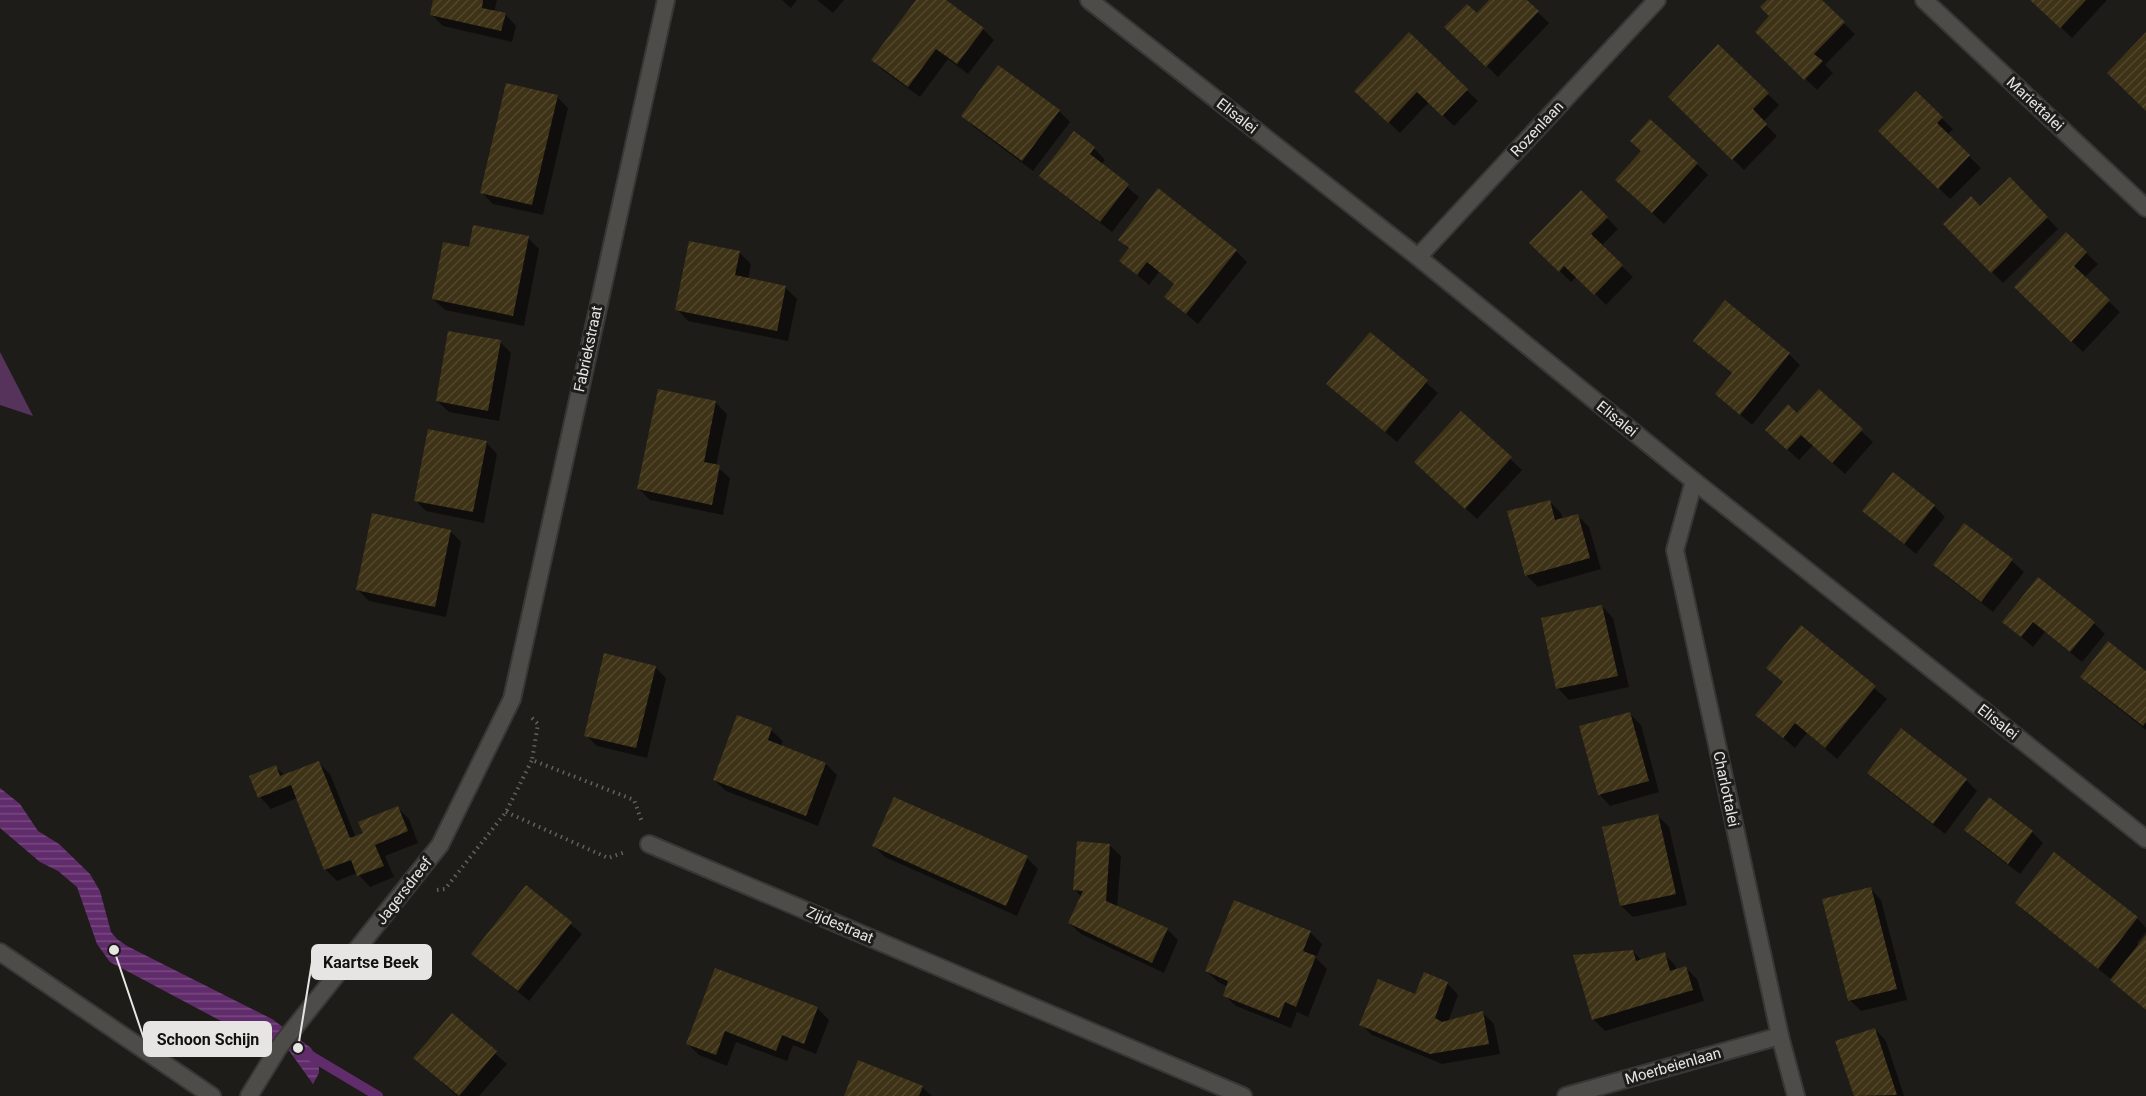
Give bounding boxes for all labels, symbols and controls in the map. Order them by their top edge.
street label: Mariettalei [2003,73,2067,135]
street label: Elisalei [1213,94,1261,138]
street label: Rozenlaan [1507,97,1567,161]
street label: Fabriekstraat [570,304,606,394]
street label: Elisalei [1593,397,1641,441]
street label: Elisalei [1974,700,2022,744]
street label: Charlottalei [1709,750,1743,828]
street label: Jagersdreef [372,853,436,928]
street label: Zijdestraat [804,903,876,947]
callout: Kaartse Beek [312,945,431,979]
text: Kaartse Beek [323,953,419,972]
callout: Schoon Schijn [144,1022,271,1056]
text: Schoon Schijn [157,1030,259,1049]
street label: Moerbeienlaan [1623,1044,1723,1088]

